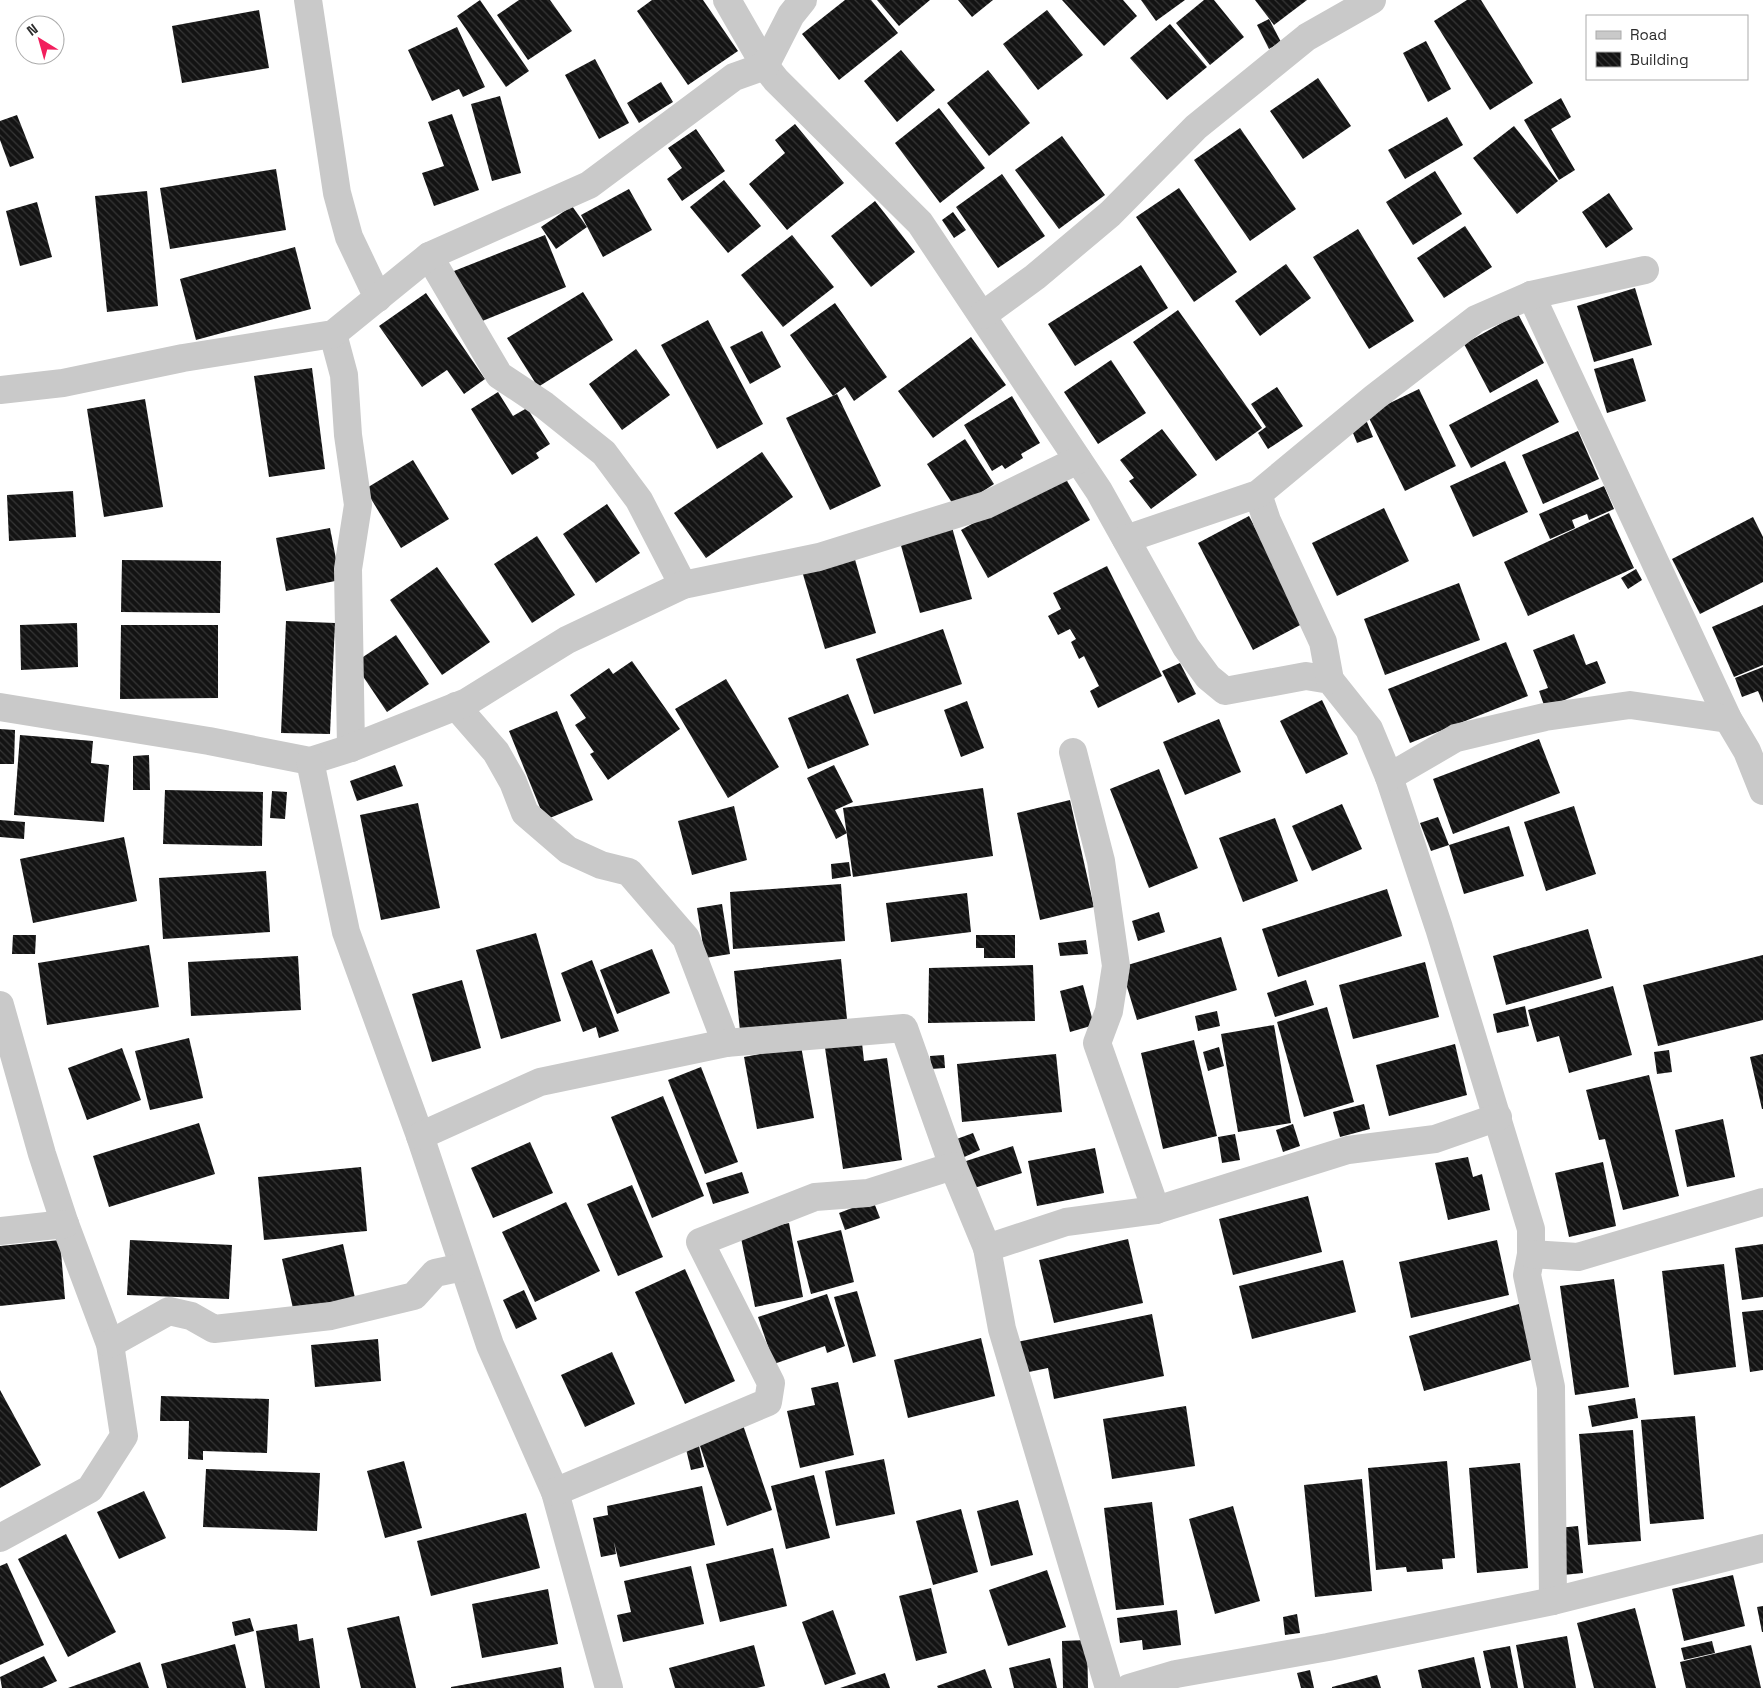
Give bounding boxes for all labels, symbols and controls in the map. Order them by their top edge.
north arrow [15,15,65,65]
legend [1586,15,1748,80]
text: N [23,20,41,40]
text: Road [1630,25,1667,44]
text: Building [1630,50,1689,69]

